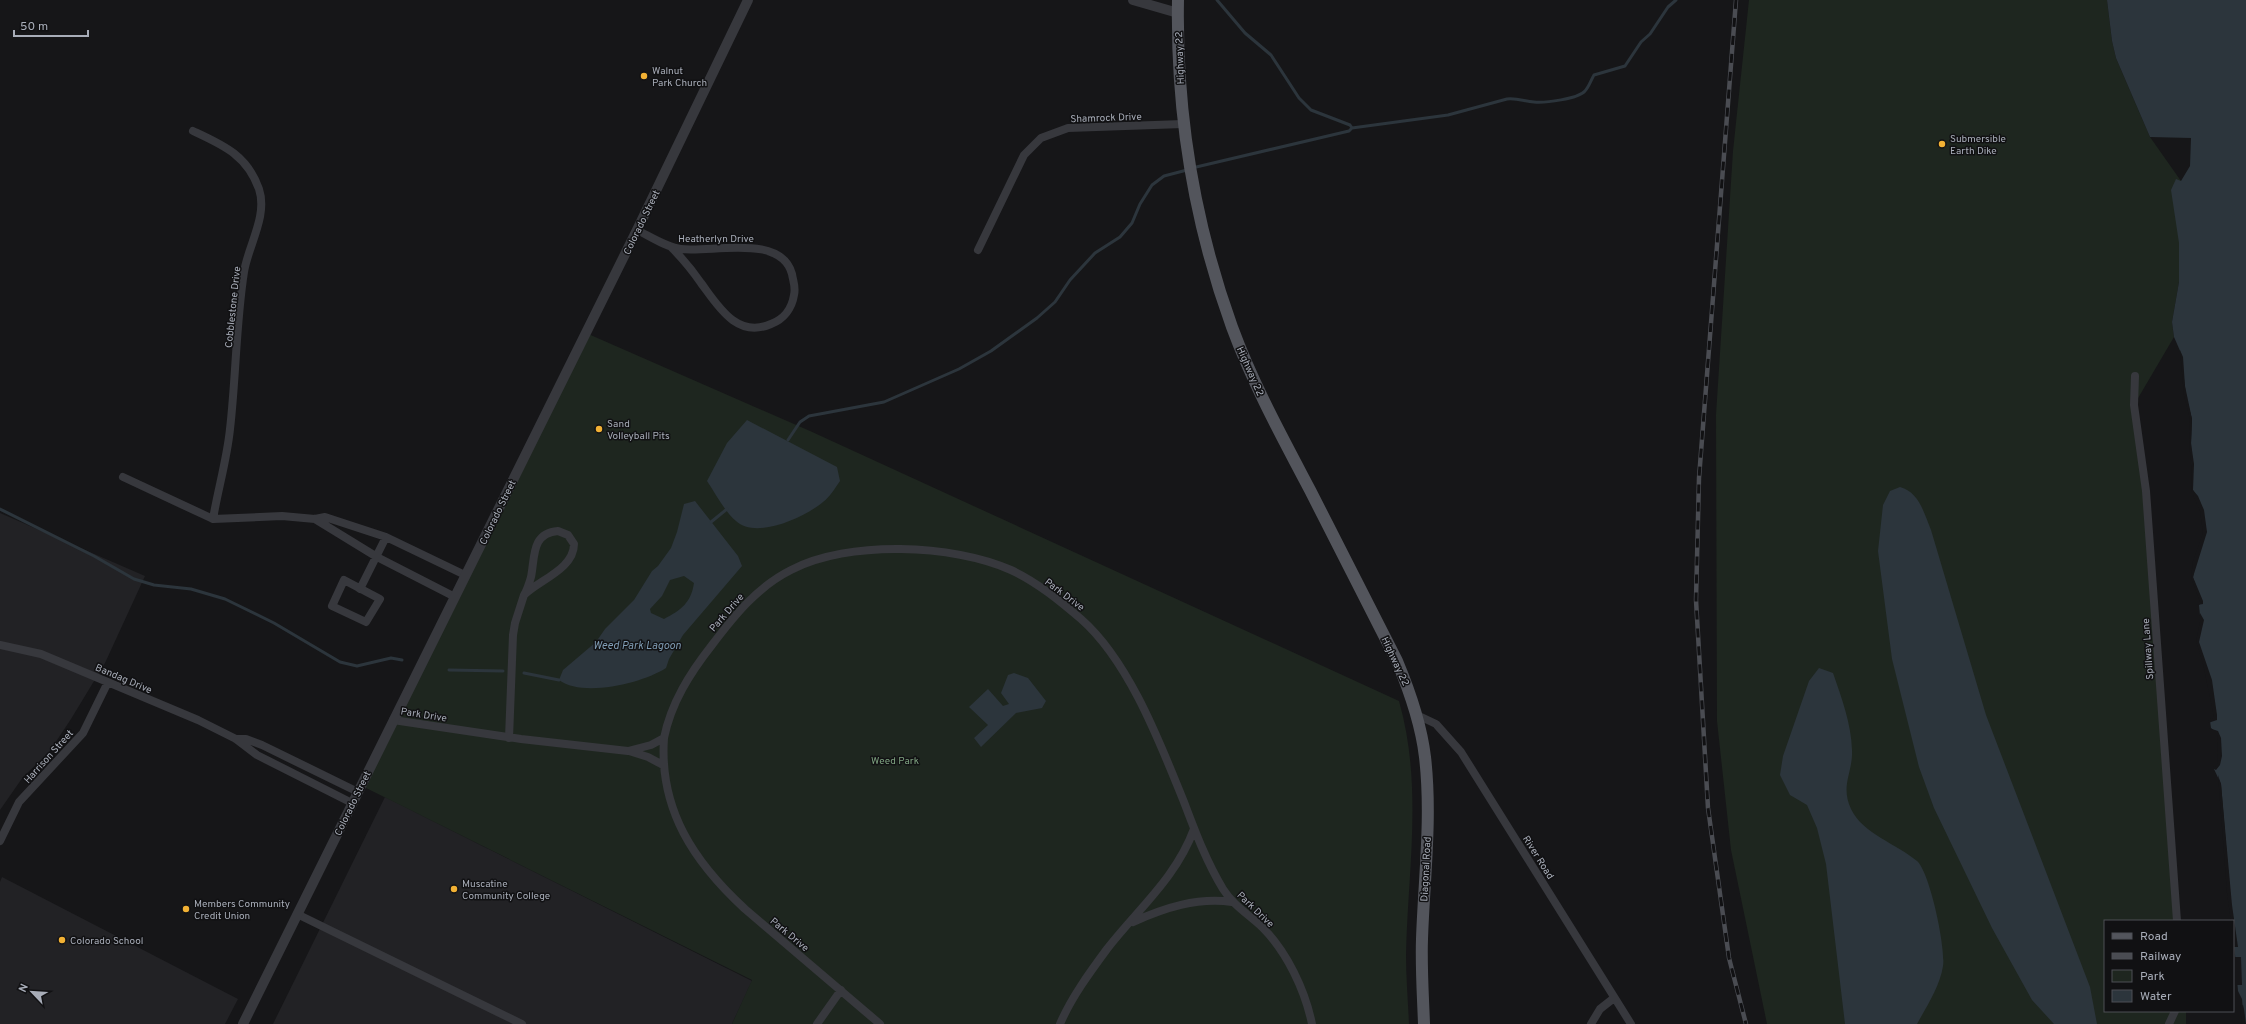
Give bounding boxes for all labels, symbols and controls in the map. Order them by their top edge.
scale bar [14,12,88,38]
text: 50 m [20,19,48,35]
street label: Highway 22 [1173,31,1188,85]
place label: Walnut Park Church [652,65,707,90]
marker: Walnut Park Church [639,71,649,81]
street label: Shamrock Drive [1070,111,1142,126]
place label: Submersible Earth Dike [1950,133,2006,158]
marker: Submersible Earth Dike [1937,139,1947,149]
street label: Colorado Street [621,188,664,257]
street label: Heatherlyn Drive [678,233,754,246]
street label: Cobblestone Drive [223,266,244,349]
street label: Highway 22 [1233,345,1266,398]
place label: Sand Volleyball Pits [607,418,670,443]
marker: Sand Volleyball Pits [594,424,604,434]
street label: Colorado Street [477,478,520,547]
street label: Park Drive [1042,576,1087,614]
street label: Park Drive [707,591,747,635]
street label: Spillway Lane [2140,618,2157,680]
street label: Highway 22 [1378,635,1412,688]
water label: Weed Park Lagoon [593,639,681,653]
street label: Bandag Drive [93,662,154,697]
street label: Park Drive [400,705,448,726]
street label: Harrison Street [22,727,77,787]
park label: Weed Park [871,755,919,768]
street label: Colorado Street [332,769,375,838]
street label: River Road [1519,834,1556,882]
street label: Diagonal Road [1418,836,1435,902]
place label: Muscatine Community College [462,878,550,903]
marker: Muscatine Community College [449,884,459,894]
street label: Park Drive [1234,889,1276,931]
place label: Members Community Credit Union [194,898,290,923]
marker: Members Community Credit Union [181,904,191,914]
street label: Park Drive [767,915,811,955]
legend [2104,920,2234,1012]
text: Road [2140,929,2168,945]
marker: Colorado School [57,935,67,945]
place label: Colorado School [70,935,143,948]
text: Railway [2140,949,2181,965]
text: Park [2140,969,2165,985]
north arrow [12,972,52,1012]
text: N [16,982,32,995]
text: Water [2140,989,2172,1005]

